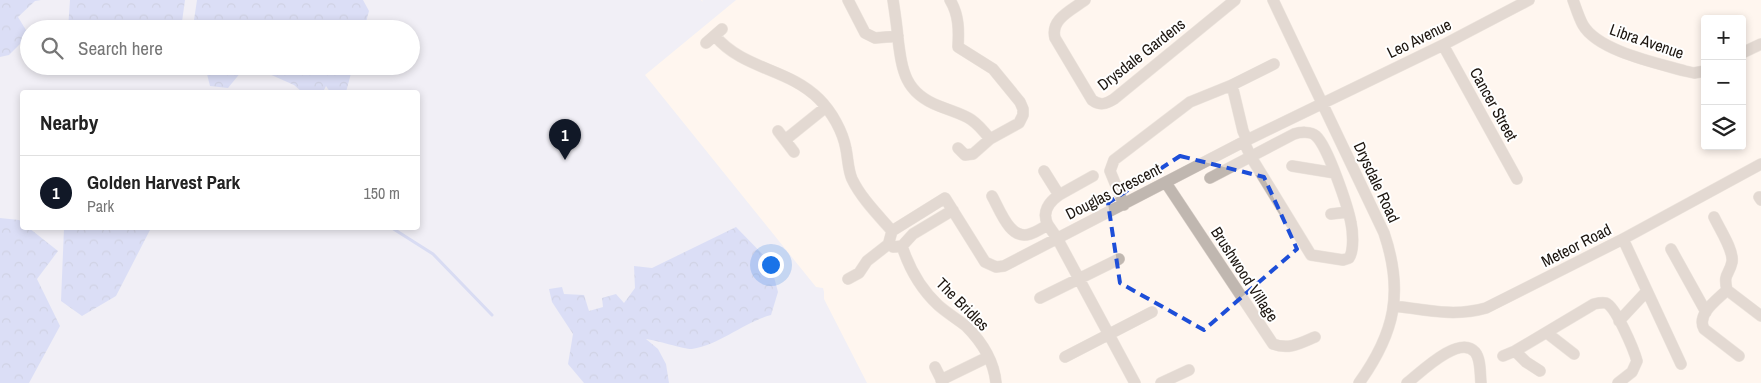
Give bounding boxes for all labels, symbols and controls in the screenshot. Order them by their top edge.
street label: Drysdale Gardens [1093,13,1189,95]
street label: Leo Avenue [1383,13,1455,63]
map controls [1701,15,1746,150]
button: + [1701,15,1746,60]
street label: Libra Avenue [1607,18,1687,64]
search box [20,20,420,75]
icon: search [38,34,66,62]
text: Search here [78,35,163,61]
button: − [1701,60,1746,105]
street label: Cancer Street [1465,63,1523,145]
button: layers [1701,105,1746,150]
text: Nearby [40,108,98,137]
pin: 1 [549,119,581,160]
street label: Drysdale Road [1349,138,1405,226]
street label: Douglas Crescent [1062,157,1165,224]
text: Golden Harvest Park [87,169,240,195]
text: 1 [52,182,60,204]
text: 150 m [364,182,400,204]
text: Park [87,195,114,217]
street label: Meteor Road [1537,218,1615,272]
street label: Brushwood Village [1206,222,1284,326]
your location [758,252,784,278]
street label: The Bridles [932,273,994,335]

